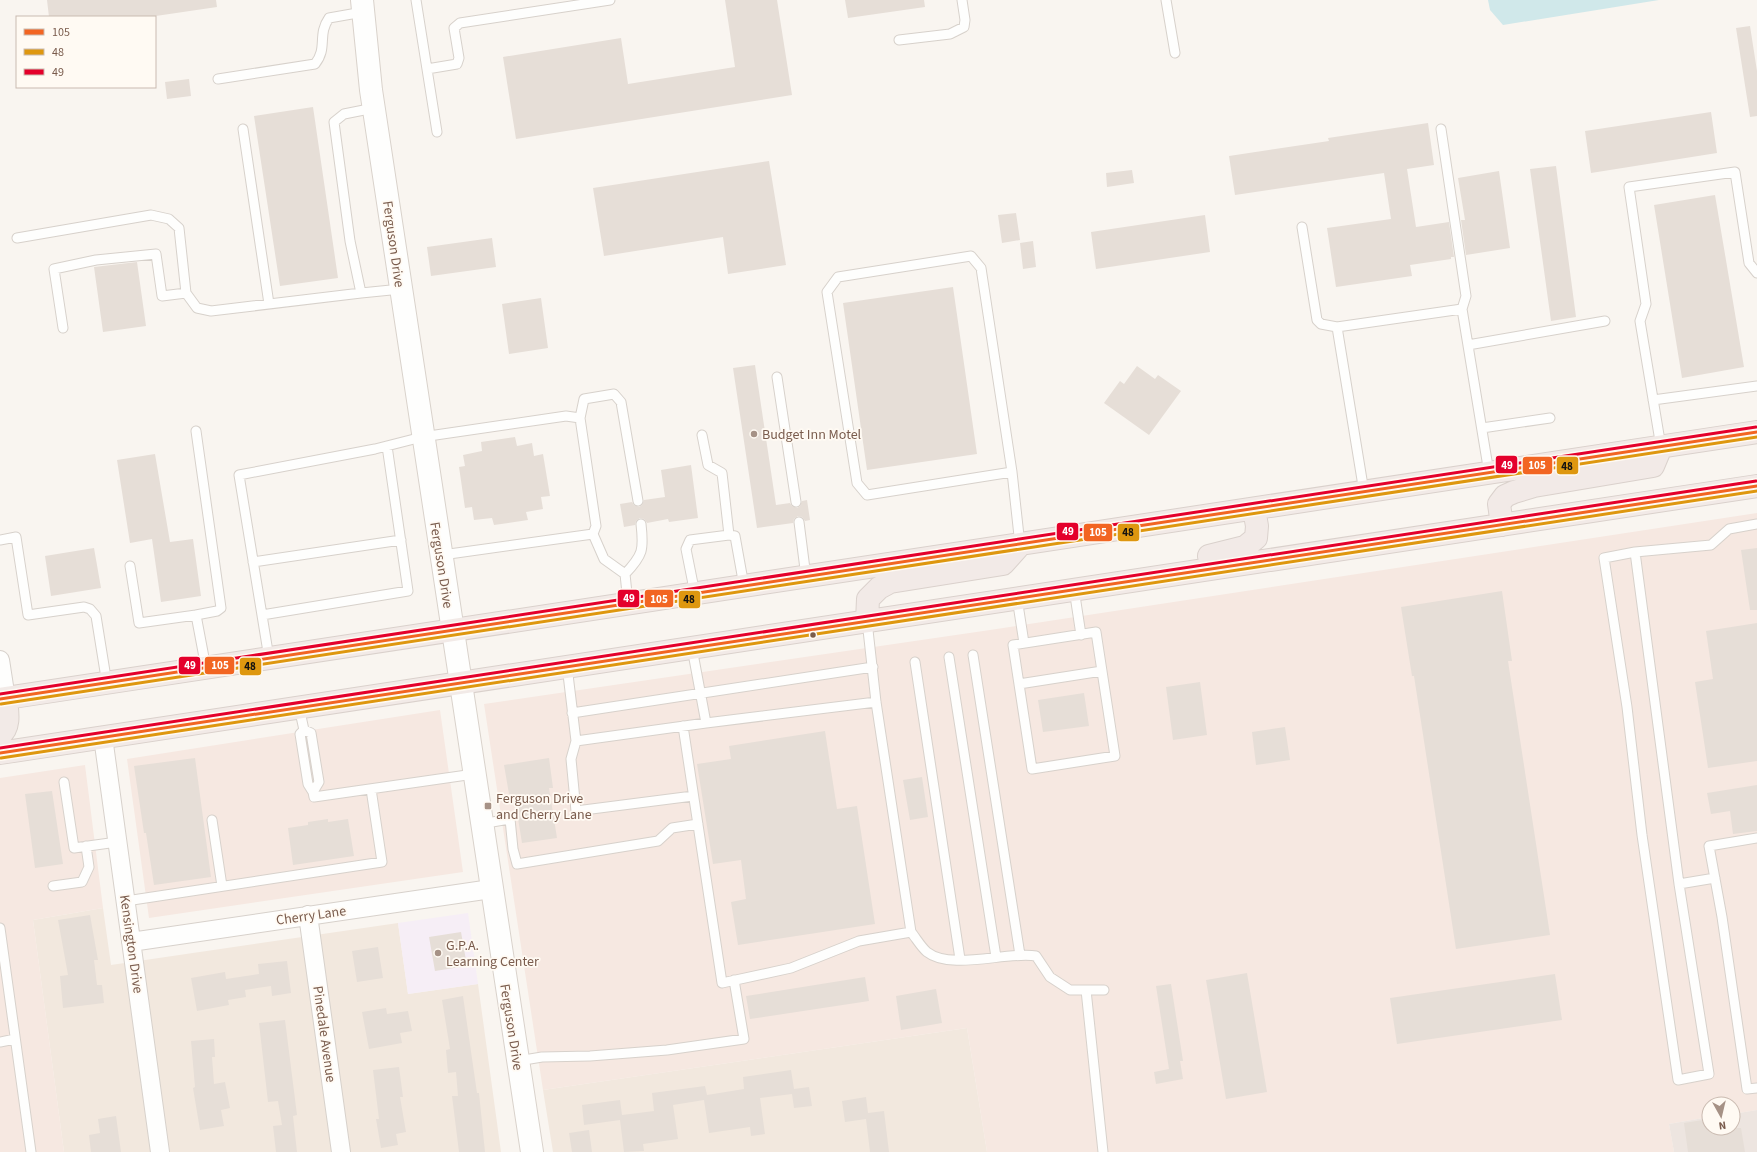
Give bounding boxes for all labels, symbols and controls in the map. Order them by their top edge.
legend [16,16,156,88]
text: 105 [52,24,70,41]
text: 48 [52,44,64,61]
text: 49 [52,64,64,81]
street label: Ferguson Drive [377,200,409,289]
place label: Budget Inn Motel [762,425,862,445]
marker: Budget Inn Motel [749,429,759,439]
line badge: 49 [1495,455,1518,474]
line badge: 105 [1522,456,1553,475]
line badge: 48 [1556,456,1579,475]
text: 49 [1501,458,1513,473]
text: 105 [1528,458,1546,473]
text: 48 [1561,459,1573,474]
street label: Ferguson Drive [424,520,458,610]
line badge: 49 [1056,522,1079,541]
line badge: 105 [1083,523,1113,542]
line badge: 48 [1117,523,1140,542]
text: 49 [1062,524,1074,539]
text: 105 [1089,525,1107,540]
text: 48 [1122,525,1134,540]
line badge: 49 [617,589,640,608]
line badge: 105 [644,589,674,608]
line badge: 48 [678,590,701,609]
text: 49 [623,591,635,606]
text: 105 [650,592,668,607]
text: 48 [683,592,695,607]
unlabelled marker [808,630,818,640]
line badge: 49 [178,656,201,675]
line badge: 105 [204,656,235,675]
line badge: 48 [239,657,262,676]
text: 49 [184,658,196,673]
text: 105 [211,658,229,673]
text: 48 [244,659,256,674]
place label: Ferguson Drive and Cherry Lane [496,789,592,825]
marker: Ferguson Drive and Cherry Lane [483,801,493,811]
street label: Kensington Drive [114,893,148,995]
street label: Cherry Lane [275,901,347,931]
place label: G.P.A. Learning Center [446,936,539,972]
marker: G.P.A. Learning Center [433,948,443,958]
street label: Ferguson Drive [494,982,528,1072]
street label: Pinedale Avenue [307,985,341,1084]
north arrow [1701,1096,1741,1136]
text: N [1718,1117,1727,1133]

